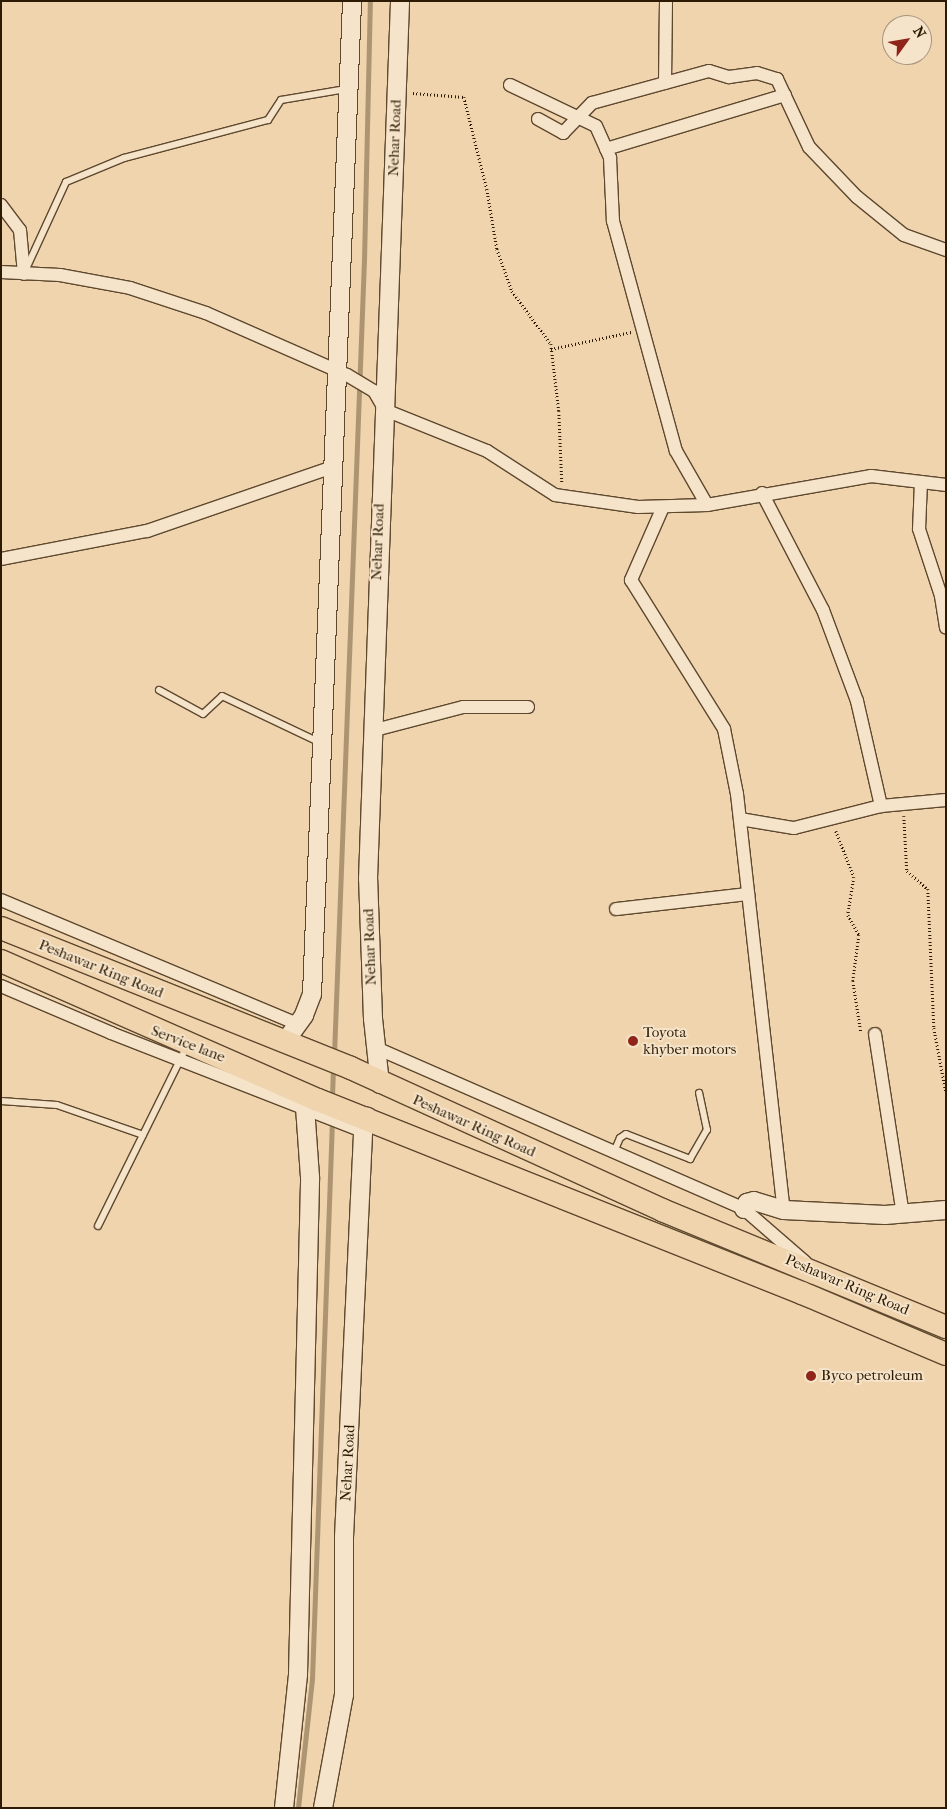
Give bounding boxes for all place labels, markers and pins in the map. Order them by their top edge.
place label: Toyota khyber motors [643,1023,736,1058]
marker: Toyota khyber motors [627,1035,639,1047]
place label: Byco petroleum [821,1367,923,1385]
marker: Byco petroleum [805,1370,817,1382]

